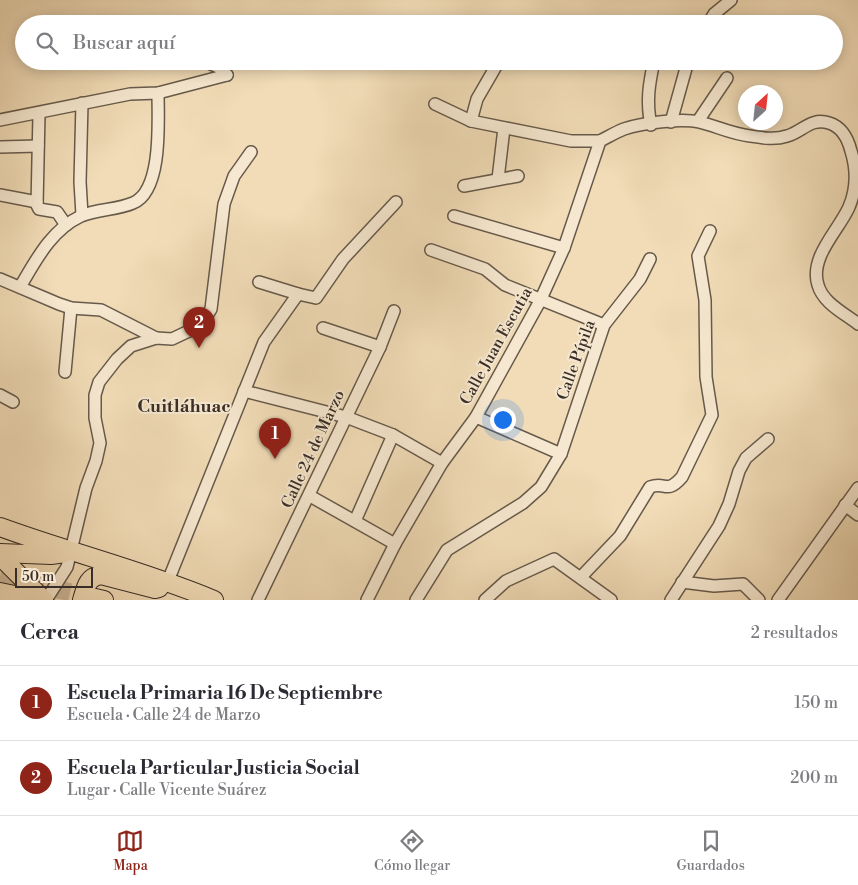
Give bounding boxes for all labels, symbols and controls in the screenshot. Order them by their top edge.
search box [15,15,843,70]
icon: search [33,29,61,57]
text: Buscar aquí [73,31,175,55]
north arrow [738,85,783,130]
street label: Calle Juan Escutia [455,283,537,408]
pin: 2 [183,307,215,348]
street label: Calle Pípila [552,316,600,403]
street label: Calle 24 de Marzo [277,387,349,511]
district label: Cuitláhuac [137,395,231,418]
your location [490,407,516,433]
pin: 1 [259,418,291,459]
scale bar [15,565,92,588]
text: 50 m [22,568,54,586]
text: Cerca [20,620,79,646]
text: 2 resultados [751,623,838,643]
text: Escuela Primaria 16 De Septiembre [67,681,383,705]
text: 1 [32,693,40,713]
text: 150 m [794,693,838,713]
text: Escuela · Calle 24 de Marzo [67,705,261,725]
text: Escuela Particular Justicia Social [67,756,360,780]
text: 2 [31,768,41,788]
text: 200 m [790,768,838,788]
text: Lugar · Calle Vicente Suárez [67,780,267,800]
tab: Mapa [113,827,148,875]
tab: Cómo llegar [374,827,450,875]
tab: Guardados [677,827,745,875]

